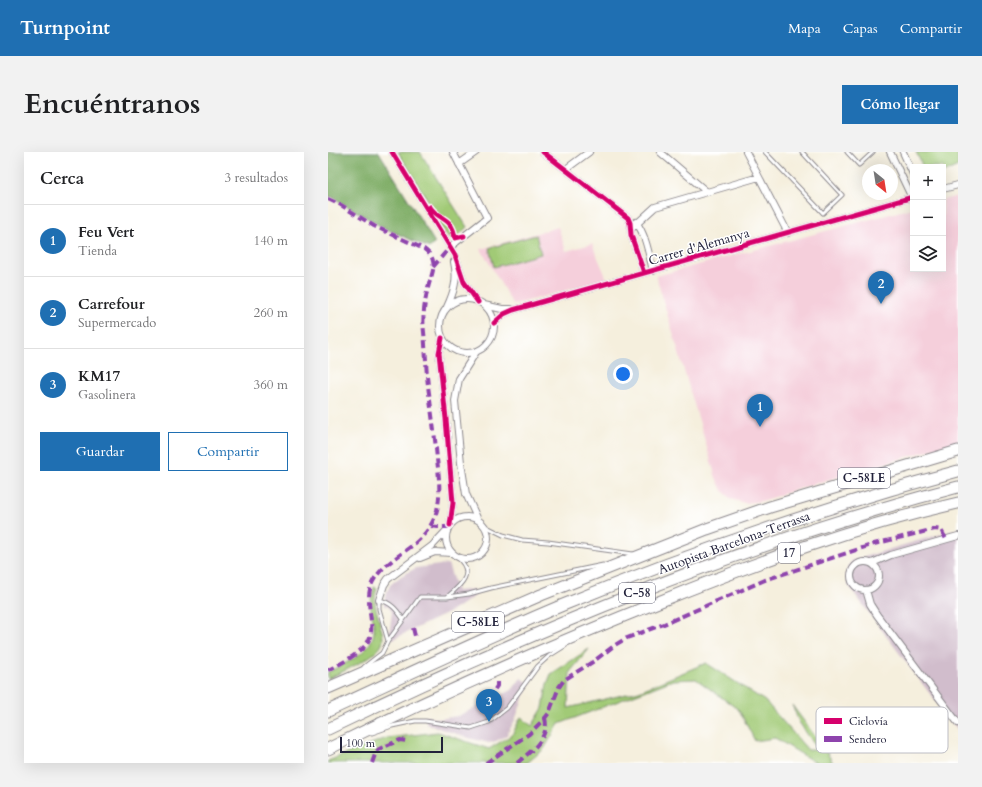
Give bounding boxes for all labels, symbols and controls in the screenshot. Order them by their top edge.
text: Turnpoint [20,15,110,41]
text: Mapa [788,19,821,38]
text: Capas [843,19,878,38]
text: Compartir [900,19,962,38]
text: Encuéntranos [24,85,200,123]
button: Cómo llegar [842,85,958,124]
north arrow [862,164,898,200]
map controls [910,164,946,272]
button: + [910,164,946,200]
text: Cerca [40,167,84,190]
text: 3 resultados [224,169,288,187]
button: − [910,200,946,236]
text: Feu Vert [78,222,134,242]
street label: Carrer d'Alemanya [647,224,752,270]
text: 1 [50,232,56,250]
text: 140 m [254,232,288,250]
button: layers [910,236,946,272]
text: Tienda [78,242,117,260]
pin: 2 [868,271,894,304]
text: Carrefour [78,294,145,314]
text: 2 [50,304,56,322]
text: 260 m [254,304,288,322]
text: Supermercado [78,314,156,332]
your location [613,364,633,384]
text: KM17 [78,366,120,386]
text: 3 [50,376,56,394]
text: 360 m [254,376,288,394]
text: Gasolinera [78,386,136,404]
pin: 1 [747,394,773,427]
button: Guardar [40,432,160,471]
button: Compartir [168,432,288,471]
road number: C-58LE [838,468,890,488]
street label: Autopista Barcelona-Terrassa [655,507,813,579]
road number: 17 [778,543,800,563]
road number: C-58 [619,583,655,603]
road number: C-58LE [452,612,504,632]
pin: 3 [476,689,502,722]
legend [816,707,948,753]
text: Ciclovía [849,714,888,729]
text: Sendero [849,732,887,747]
scale bar [340,735,443,754]
text: 100 m [346,736,375,751]

